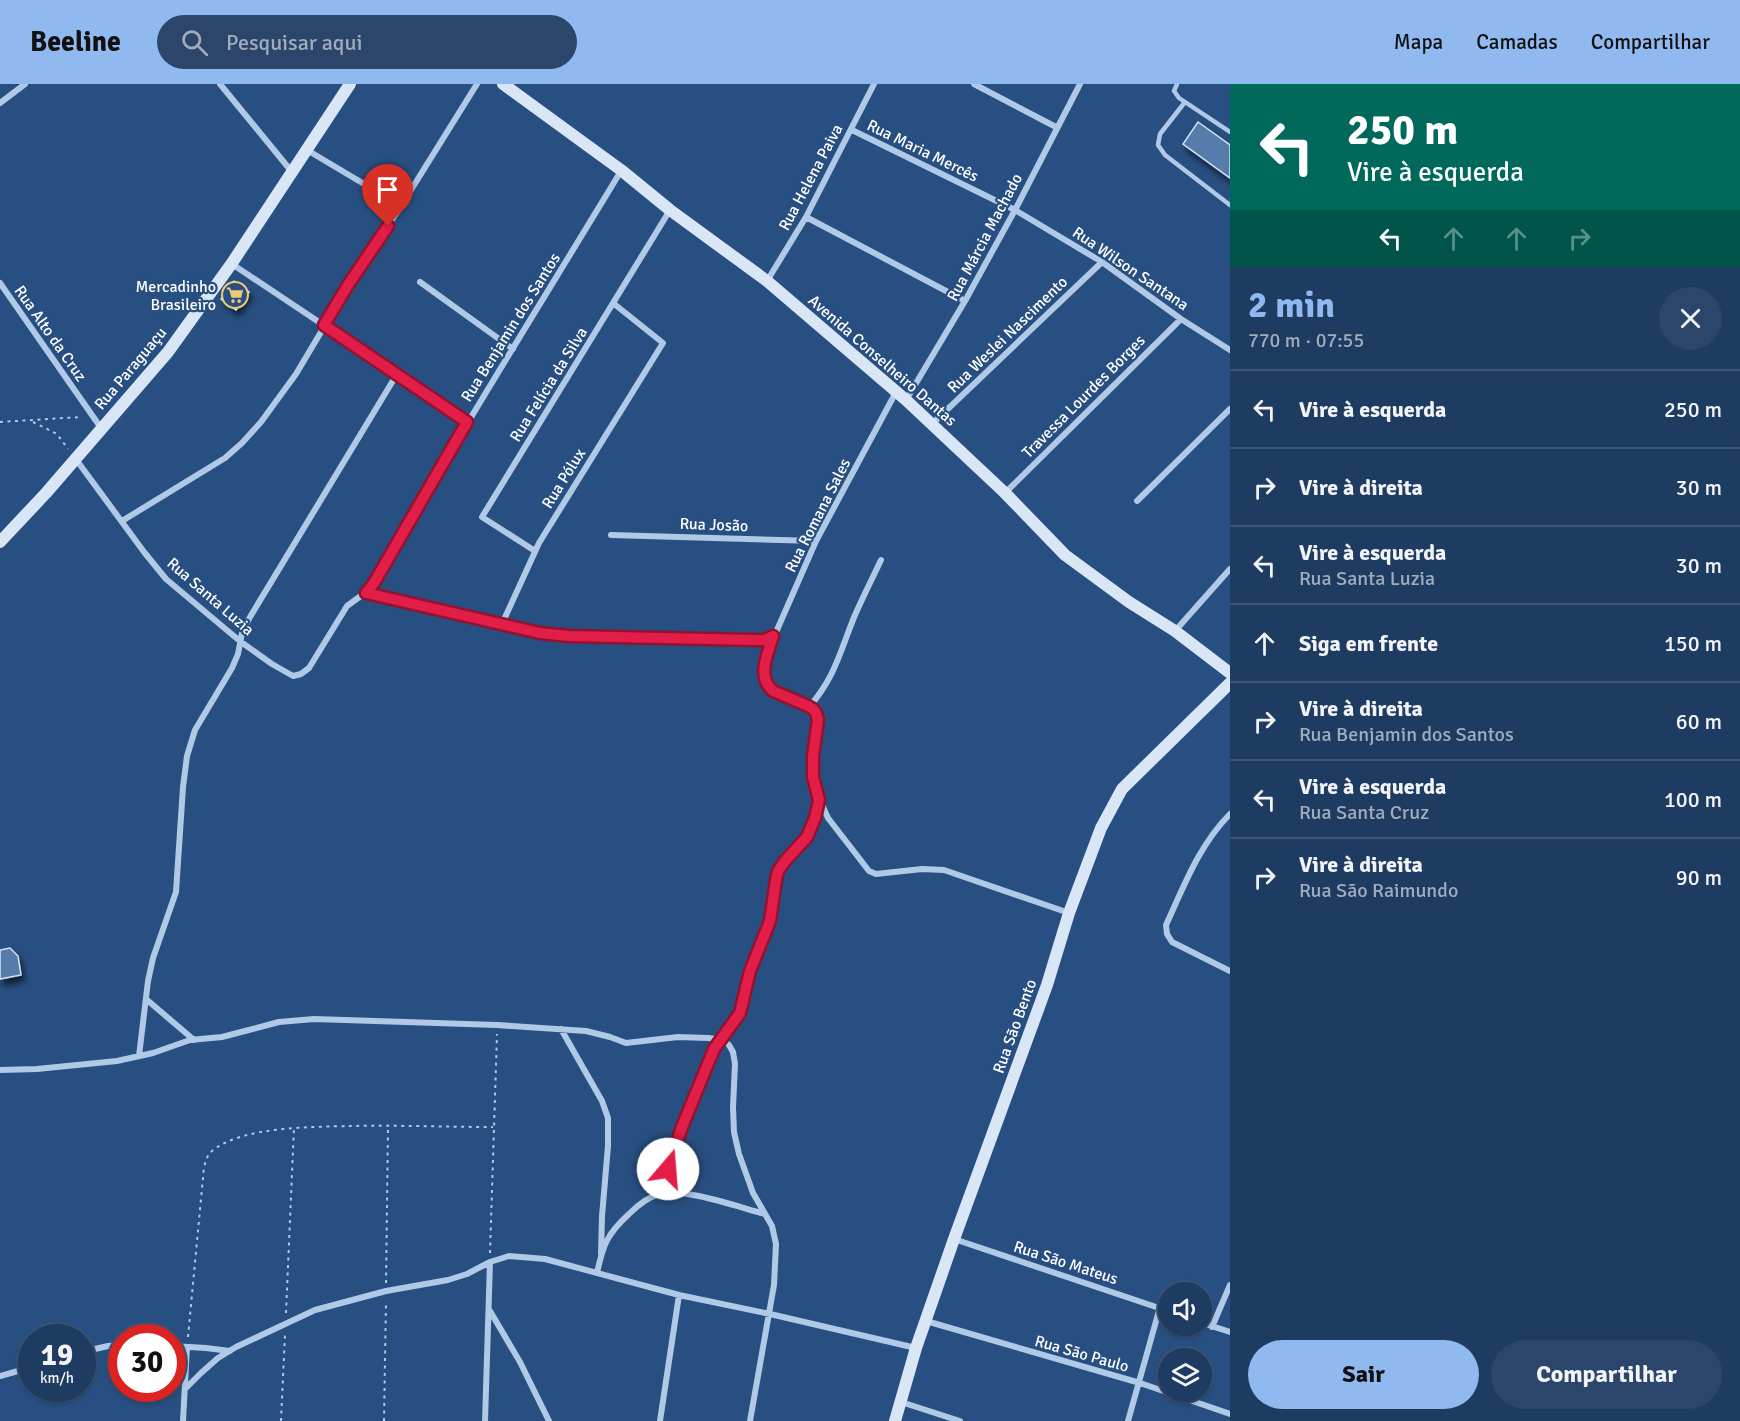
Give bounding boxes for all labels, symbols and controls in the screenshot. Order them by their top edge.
search box [157,15,577,69]
text: Beeline [30,25,121,59]
icon: search [178,26,211,59]
text: Pesquisar aqui [226,29,362,56]
text: Mapa [1394,29,1443,55]
text: Camadas [1476,29,1558,55]
text: Compartilhar [1591,29,1710,55]
text: 250 m [1347,105,1458,156]
icon: left [1248,108,1326,186]
street label: Rua Maria Mercês [863,115,982,187]
street label: Rua Helena Paiva [774,121,847,234]
text: Vire à esquerda [1347,156,1524,189]
pin [362,164,413,226]
street label: Rua Márcia Machado [943,170,1027,305]
icon: arrive [371,173,404,206]
street label: Rua Wilson Santana [1068,222,1192,315]
icon: left [1374,222,1407,255]
icon: ahead [1437,222,1470,255]
icon: ahead [1500,222,1533,255]
icon: right [1563,222,1596,255]
street label: Rua Benjamin dos Santos [457,249,565,406]
street label: Rua Weslei Nascimento [943,272,1072,397]
place label: Mercadinho Brasileiro [135,277,216,315]
supermarket icon: Mercadinho Brasileiro [220,280,250,310]
street label: Rua Alto da Cruz [10,282,91,385]
text: 2 min [1248,283,1335,328]
button: close [1659,287,1722,350]
street label: Avenida Conselheiro Dantas [804,291,961,431]
street label: Rua Paraguaçu [90,323,171,414]
street label: Rua Felícia da Silva [506,324,592,446]
text: 770 m · 07:55 [1248,328,1364,353]
street label: Travessa Lourdes Borges [1018,331,1150,463]
icon: left [1248,393,1281,426]
text: Vire à esquerda [1299,396,1446,423]
text: 250 m [1664,396,1722,423]
street label: Rua Pólux [538,444,590,512]
street label: Rua Romana Sales [781,455,855,576]
icon: right [1248,471,1281,504]
text: Vire à direita [1299,474,1423,501]
text: 30 m [1676,474,1722,501]
street label: Rua Josão [679,514,749,536]
text: Vire à esquerda [1299,539,1446,566]
icon: left [1248,549,1281,582]
text: 30 m [1676,552,1722,579]
street label: Rua Santa Luzia [163,553,258,640]
text: Rua Santa Luzia [1299,566,1435,591]
icon: ahead [1248,627,1281,660]
text: Siga em frente [1299,630,1438,657]
text: 150 m [1664,630,1722,657]
text: Vire à direita [1299,695,1423,722]
icon: right [1248,705,1281,738]
text: 60 m [1676,708,1722,735]
text: Rua Benjamin dos Santos [1299,722,1514,747]
text: Vire à esquerda [1299,773,1446,800]
icon: left [1248,783,1281,816]
text: 100 m [1664,786,1722,813]
text: Rua Santa Cruz [1299,800,1429,825]
text: Vire à direita [1299,851,1423,878]
icon: right [1248,861,1281,894]
text: 90 m [1676,864,1722,891]
text: Rua São Raimundo [1299,878,1458,903]
street label: Rua São Bento [989,977,1041,1076]
position arrow [636,1137,700,1201]
street label: Rua São Mateus [1011,1237,1120,1289]
map controls [1158,1282,1212,1402]
button: sound [1158,1282,1212,1336]
speed limit sign: 30 [108,1324,186,1402]
street label: Rua São Paulo [1032,1331,1131,1377]
text: 19 [41,1337,73,1374]
button: Sair [1248,1340,1479,1409]
button: Compartilhar [1491,1340,1722,1409]
button: layers [1158,1348,1212,1402]
text: km/h [40,1369,74,1387]

